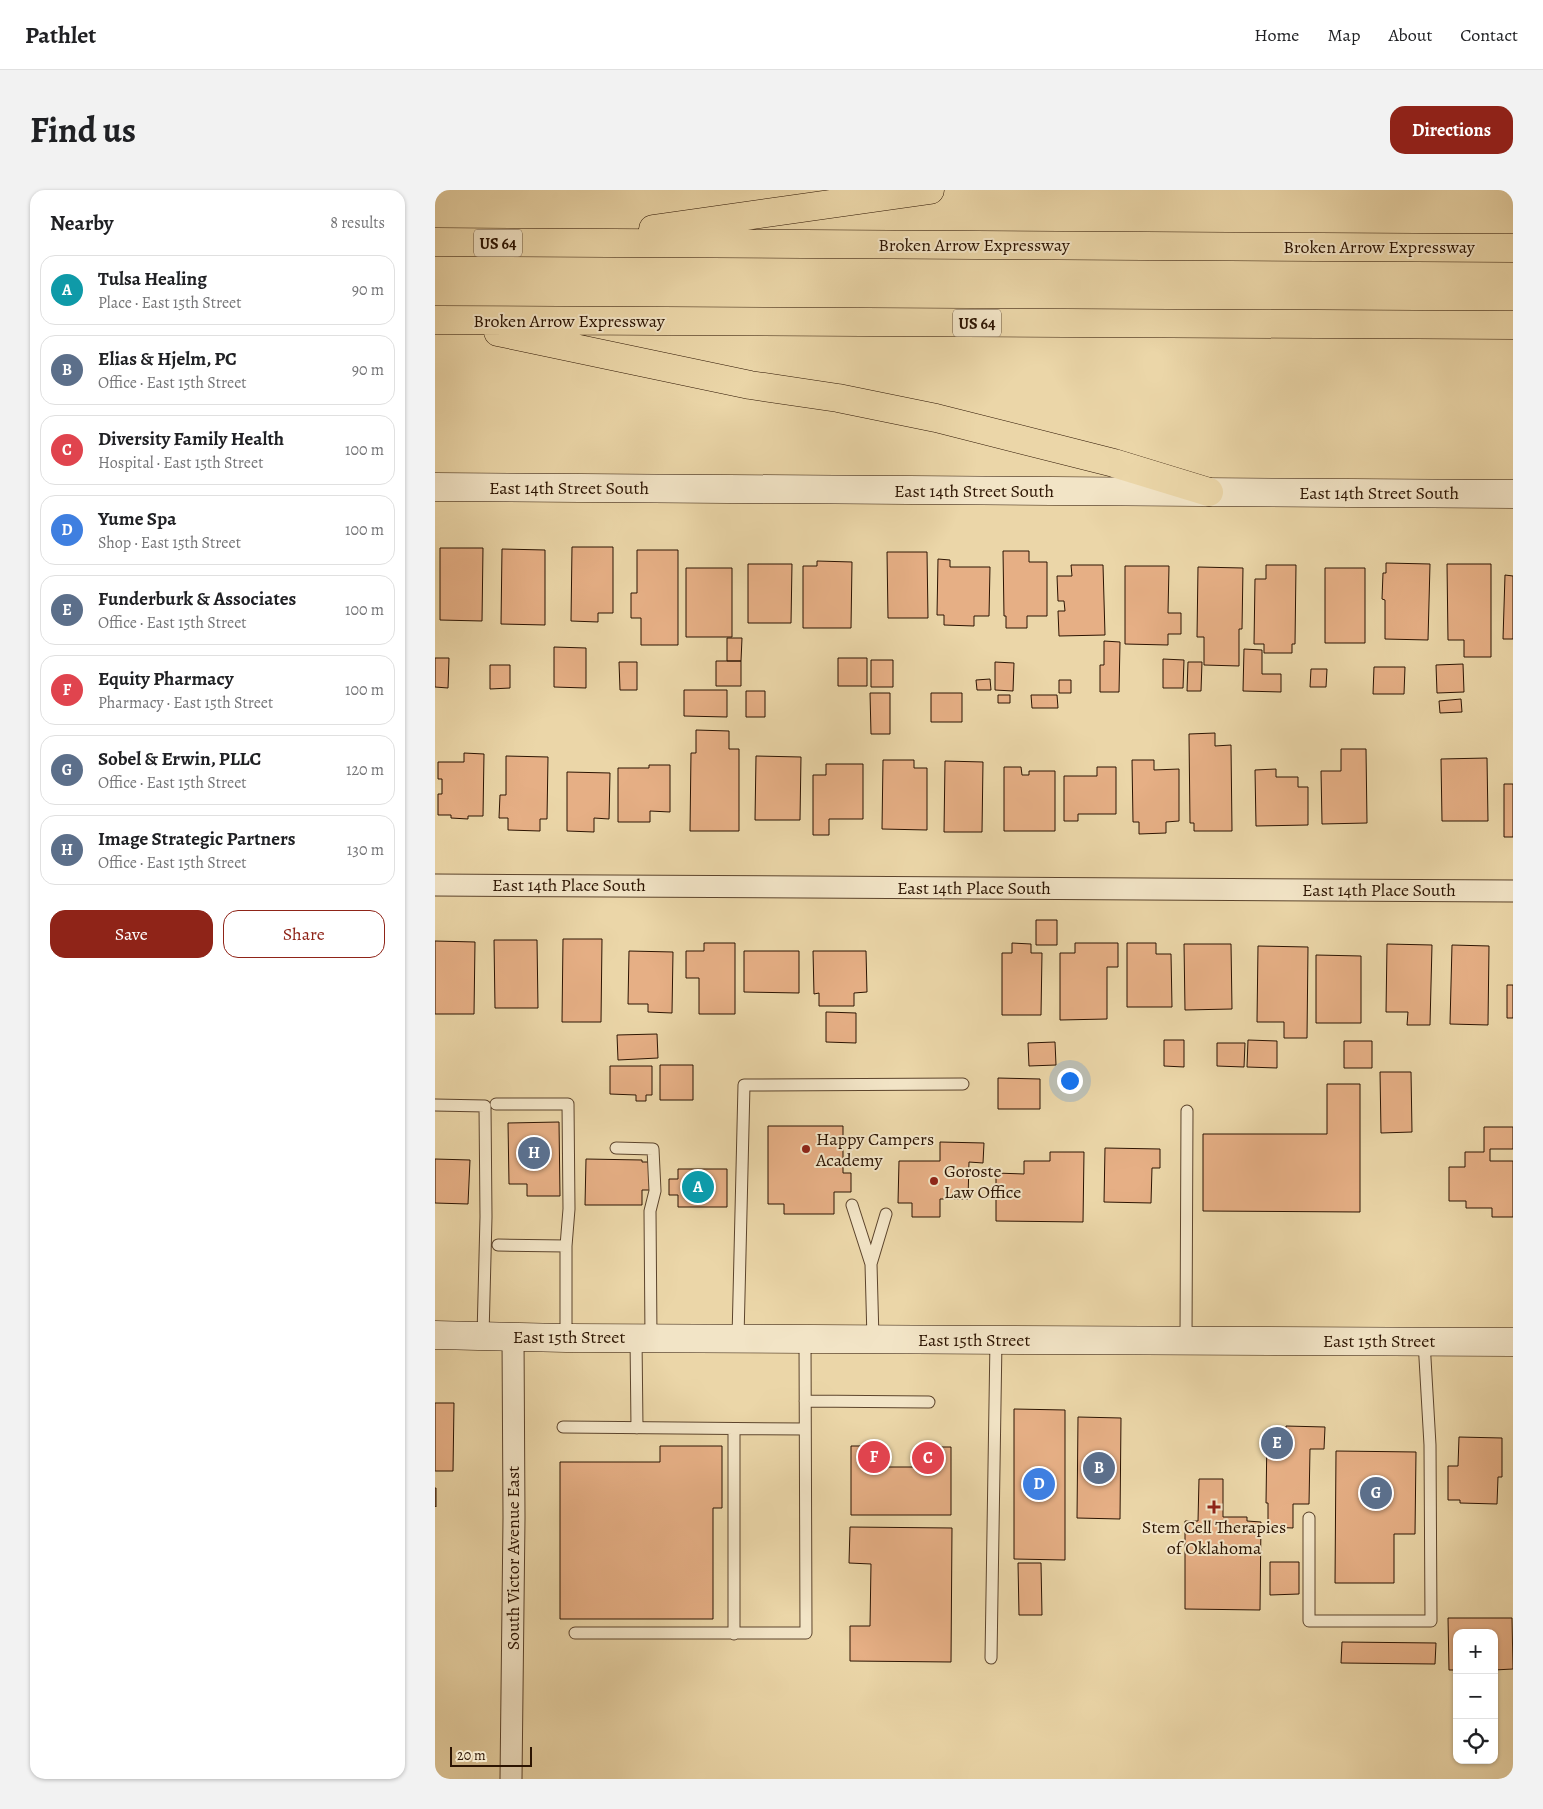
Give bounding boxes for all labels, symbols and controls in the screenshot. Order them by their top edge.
text: Pathlet [25,19,96,51]
text: Home [1254,23,1299,47]
text: Map [1327,23,1360,47]
text: About [1388,23,1432,47]
text: Contact [1460,23,1518,47]
text: Find us [30,106,136,154]
button: Directions [1390,106,1513,154]
text: Nearby [50,209,113,237]
text: 8 results [330,212,385,234]
road number: US 64 [474,230,522,256]
street label: Broken Arrow Expressway [878,233,1071,257]
street label: Broken Arrow Expressway [1283,235,1476,259]
text: Tulsa Healing [98,266,207,292]
text: A [62,279,72,301]
text: 90 m [352,279,384,301]
text: Place · East 15th Street [98,292,242,314]
street label: Broken Arrow Expressway [473,309,666,333]
road number: US 64 [953,310,1001,336]
text: Elias & Hjelm, PC [98,346,237,372]
text: B [62,359,72,381]
text: 90 m [352,359,384,381]
text: Office · East 15th Street [98,372,247,394]
text: Diversity Family Health [98,426,284,452]
text: C [62,439,72,461]
text: 100 m [345,439,384,461]
text: Hospital · East 15th Street [98,452,263,474]
street label: East 14th Street South [489,476,649,500]
street label: East 14th Street South [894,479,1054,503]
street label: East 14th Street South [1299,481,1459,505]
text: Yume Spa [98,506,176,532]
text: D [61,519,73,541]
text: 100 m [345,519,384,541]
text: Shop · East 15th Street [98,532,241,554]
text: Funderburk & Associates [98,586,296,612]
text: E [62,599,72,621]
text: 100 m [345,599,384,621]
text: Office · East 15th Street [98,612,247,634]
text: Equity Pharmacy [98,666,234,692]
text: F [63,679,71,701]
text: 100 m [345,679,384,701]
text: Pharmacy · East 15th Street [98,692,273,714]
text: Sobel & Erwin, PLLC [98,746,261,772]
text: G [62,759,72,781]
text: 120 m [346,759,384,781]
text: Office · East 15th Street [98,772,247,794]
text: Image Strategic Partners [98,826,295,852]
text: H [61,839,73,861]
text: 130 m [347,839,384,861]
text: Office · East 15th Street [98,852,247,874]
street label: East 14th Place South [492,873,646,897]
street label: East 14th Place South [897,876,1051,900]
street label: East 14th Place South [1302,878,1456,902]
button: Save [50,910,213,958]
button: Share [223,910,385,958]
your location [1057,1068,1083,1094]
place label: Happy Campers Academy [815,1127,934,1172]
pin: H [518,1134,550,1172]
marker: Happy Campers Academy [800,1143,812,1155]
place label: Goroste Law Office [944,1159,1021,1204]
pin: A [682,1168,714,1206]
marker: Goroste Law Office [928,1175,940,1187]
street label: East 15th Street [513,1325,625,1349]
street label: East 15th Street [918,1328,1030,1352]
street label: East 15th Street [1323,1329,1435,1353]
pin: E [1261,1424,1293,1462]
pin: F [858,1438,890,1476]
pin: C [912,1439,944,1477]
pin: B [1083,1449,1115,1487]
pin: D [1023,1465,1055,1503]
street label: South Victor Avenue East [501,1466,525,1650]
pin: G [1360,1474,1392,1512]
marker: Stem Cell Therapies of Oklahoma [1207,1500,1221,1514]
place label: Stem Cell Therapies of Oklahoma [1142,1515,1286,1560]
map controls [1453,1629,1498,1764]
button: + [1453,1629,1498,1674]
button: − [1453,1674,1498,1719]
button: locate [1453,1719,1498,1764]
scale bar [450,1744,533,1767]
text: 20 m [457,1746,486,1765]

